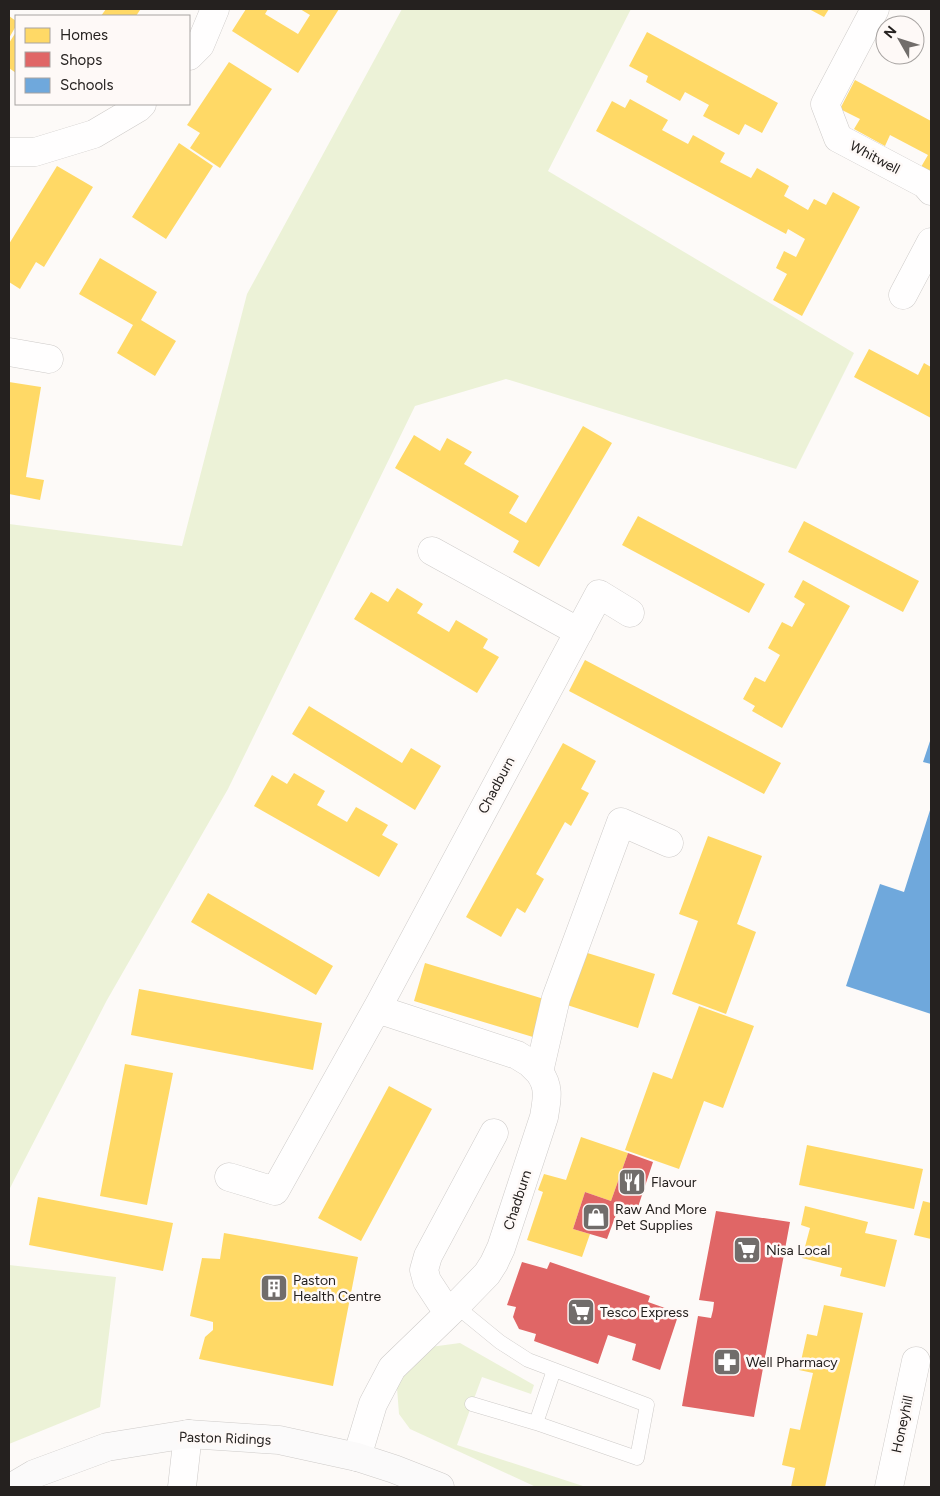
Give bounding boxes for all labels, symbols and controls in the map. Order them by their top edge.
legend [15,15,190,105]
north arrow [875,15,925,65]
text: N [880,23,900,42]
text: Homes [60,26,108,44]
text: Shops [60,51,102,69]
text: Schools [60,76,113,94]
street label: Whitwell [847,137,903,178]
street label: Chadburn [474,754,519,817]
restaurant icon: Flavour [617,1167,647,1197]
street label: Chadburn [500,1168,535,1232]
place label: Flavour [651,1174,697,1191]
place label: Raw And More Pet Supplies [615,1201,707,1234]
shop icon: Raw And More Pet Supplies [581,1202,611,1232]
supermarket icon: Nisa Local [732,1235,762,1265]
place label: Nisa Local [766,1242,830,1259]
place label: Paston Health Centre [293,1272,382,1305]
building icon: Paston Health Centre [259,1273,289,1303]
supermarket icon: Tesco Express [566,1297,596,1327]
place label: Tesco Express [600,1304,689,1321]
pharmacy icon: Well Pharmacy [712,1347,742,1377]
place label: Well Pharmacy [746,1354,838,1371]
street label: Honeyhill [888,1394,917,1454]
street label: Paston Ridings [179,1428,271,1449]

